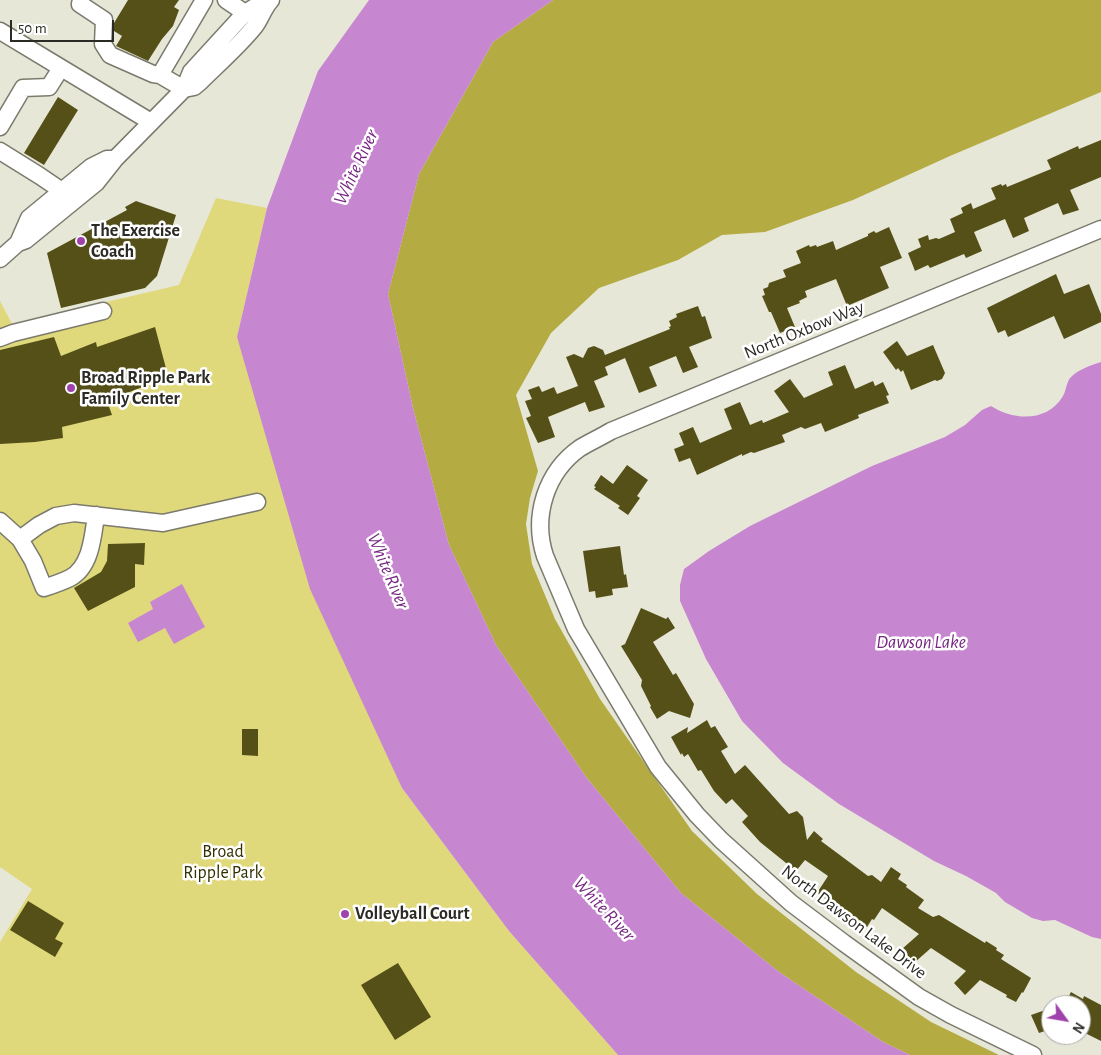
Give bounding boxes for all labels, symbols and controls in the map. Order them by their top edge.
scale bar [12,10,116,42]
text: 50 m [18,21,47,36]
water label: White River [329,126,383,208]
place label: The Exercise Coach [91,220,180,262]
marker: The Exercise Coach [75,235,87,247]
street label: North Oxbow Way [741,296,867,364]
place label: Broad Ripple Park Family Center [81,367,210,409]
marker: Broad Ripple Park Family Center [65,382,77,394]
water label: White River [362,530,414,612]
water label: Dawson Lake [876,631,966,653]
park label: Broad Ripple Park [183,841,263,884]
street label: North Dawson Lake Drive [777,860,931,984]
water label: White River [568,872,640,946]
place label: Volleyball Court [355,903,469,925]
marker: Volleyball Court [339,908,351,920]
north arrow [1041,995,1091,1045]
text: N [1069,1020,1086,1035]

